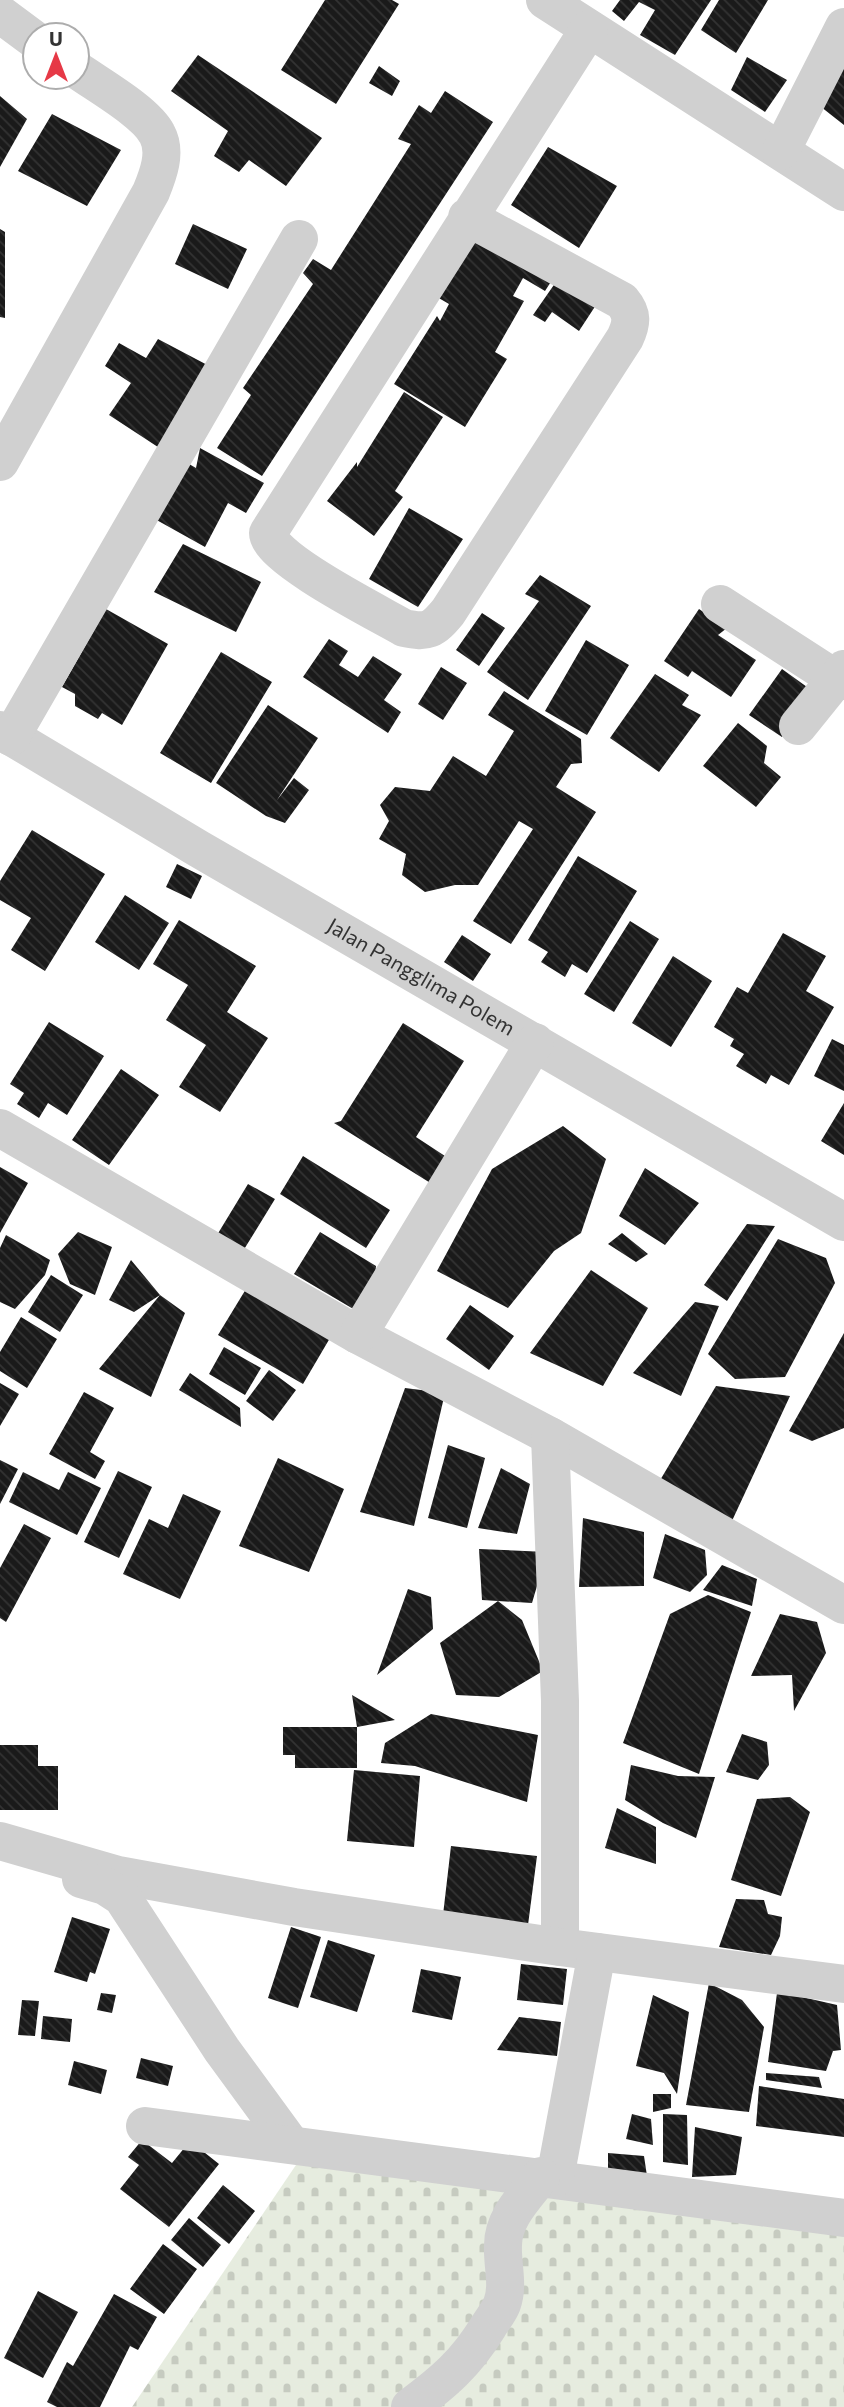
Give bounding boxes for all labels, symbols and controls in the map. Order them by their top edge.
north arrow [21,21,91,91]
text: U [49,27,63,50]
street label: Jalan Pangglima Polem [323,912,520,1040]

